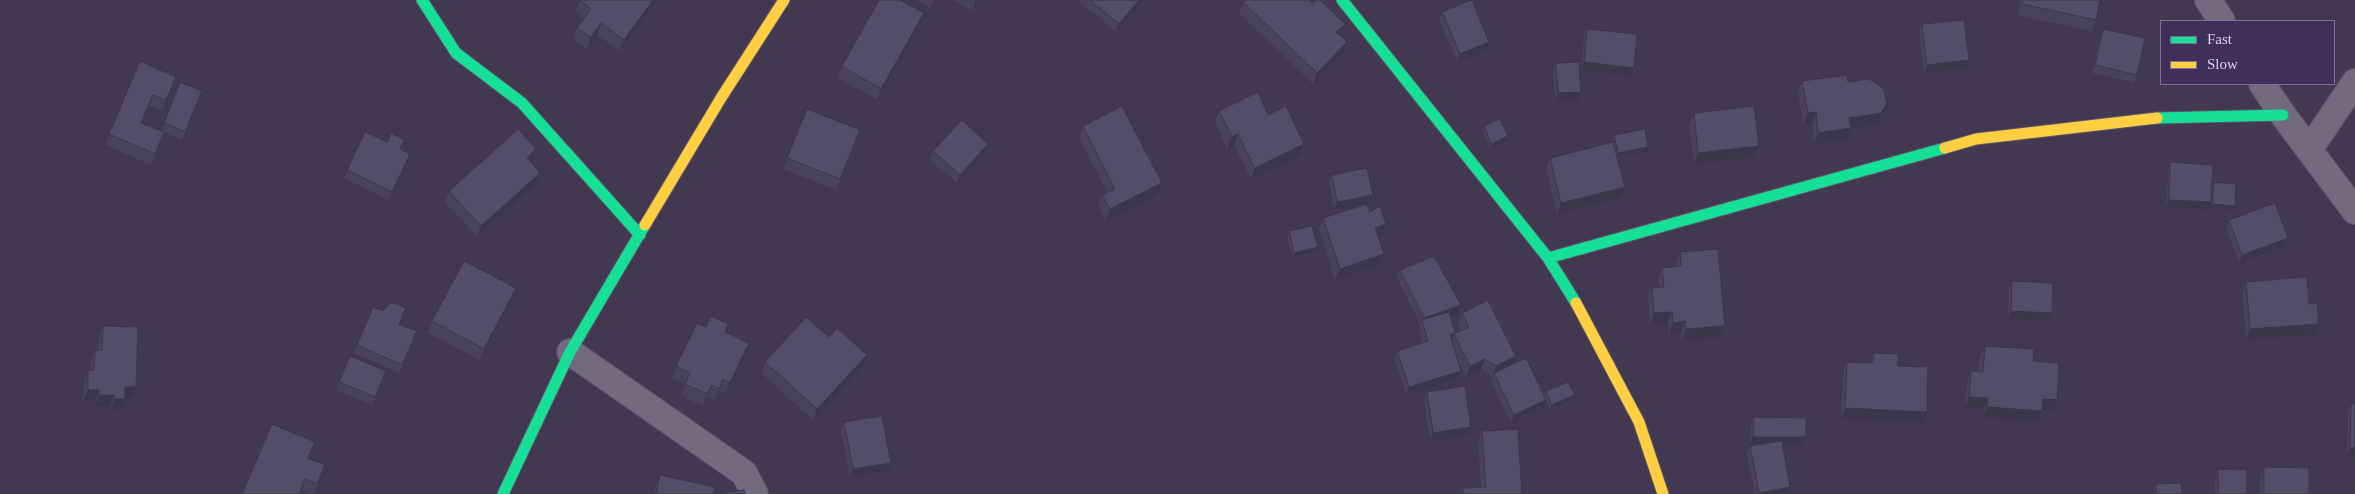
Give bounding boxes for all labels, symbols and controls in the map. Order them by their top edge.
legend [2160,20,2335,85]
text: Fast [2207,31,2232,47]
text: Slow [2207,56,2238,72]

